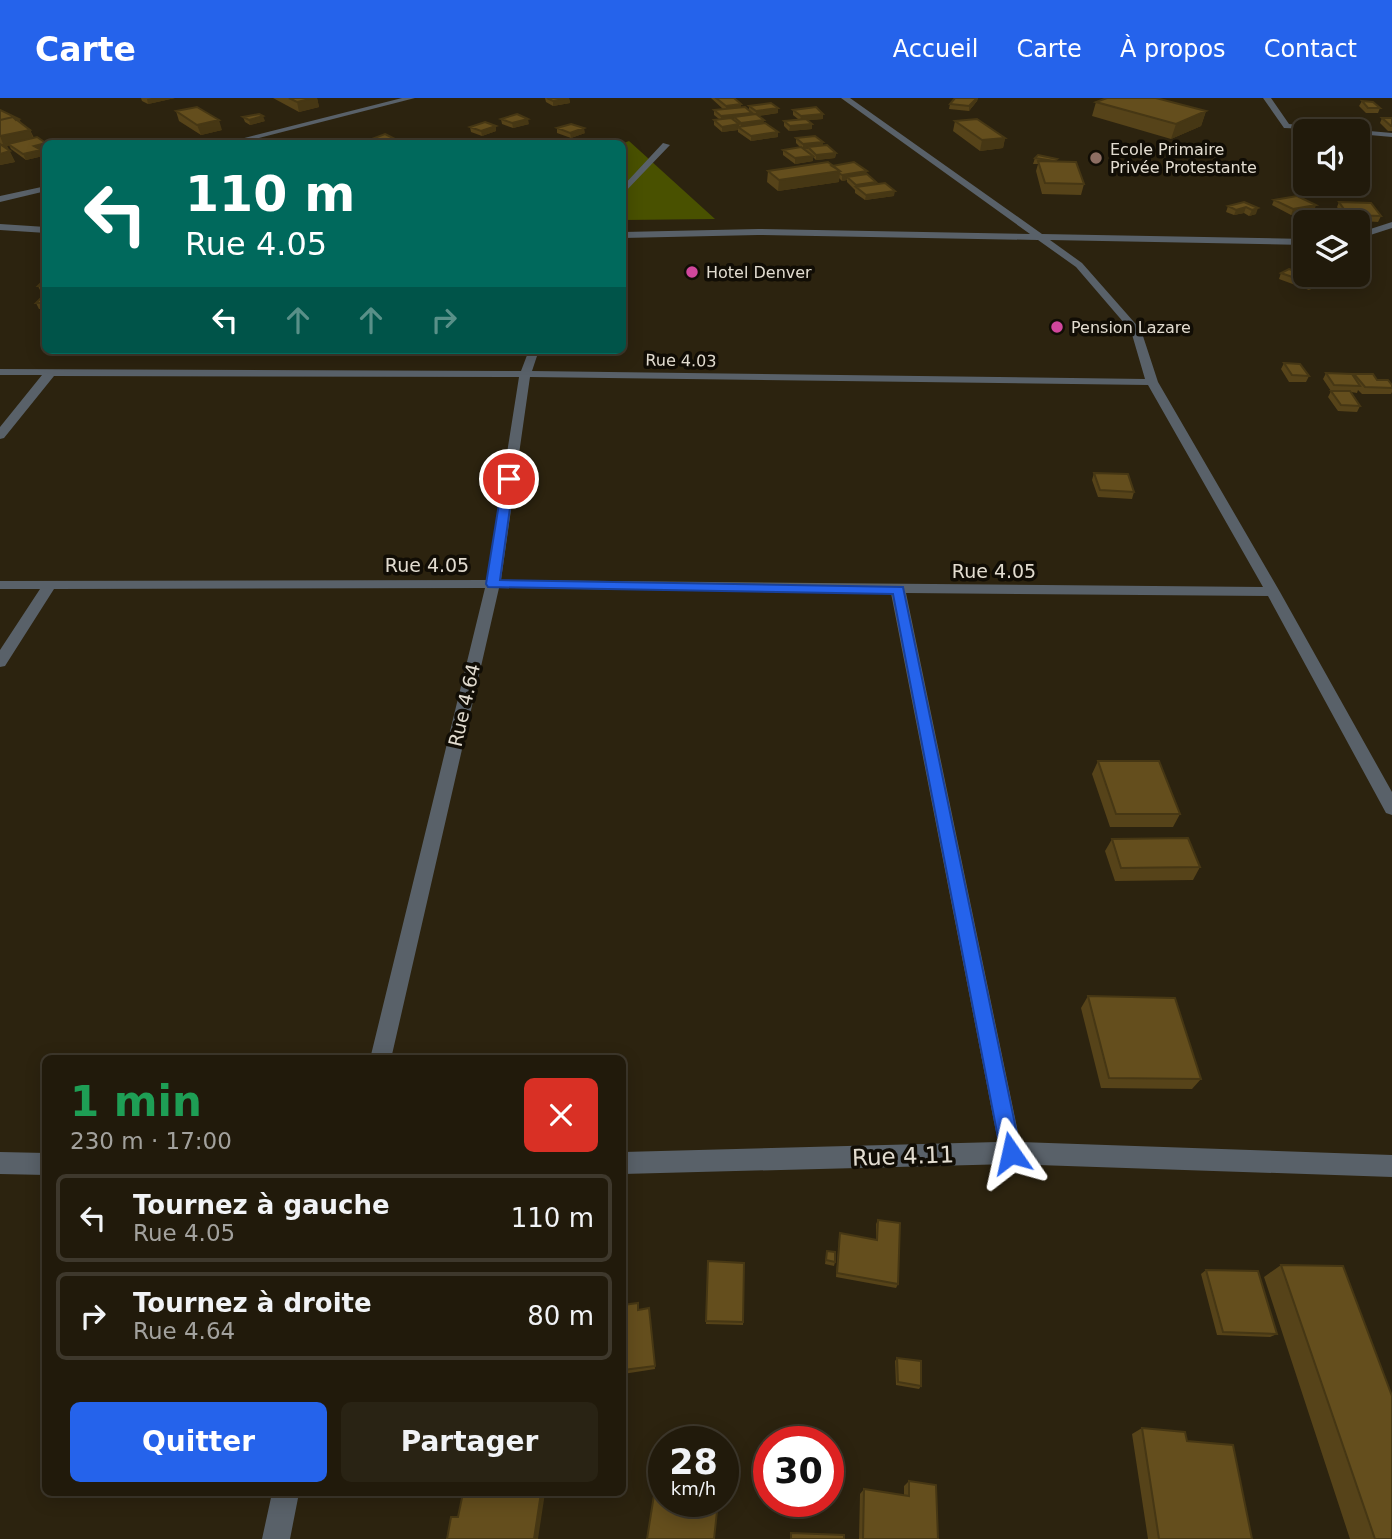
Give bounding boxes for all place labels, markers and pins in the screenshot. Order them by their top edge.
place label: Ecole Primaire Privée Protestante [1110,140,1257,177]
marker: Ecole Primaire Privée Protestante [1088,150,1104,166]
place label: Hotel Denver [706,263,812,282]
marker: Hotel Denver [684,264,700,280]
place label: Pension Lazare [1071,318,1191,337]
marker: Pension Lazare [1049,319,1065,335]
pin [479,449,539,509]

